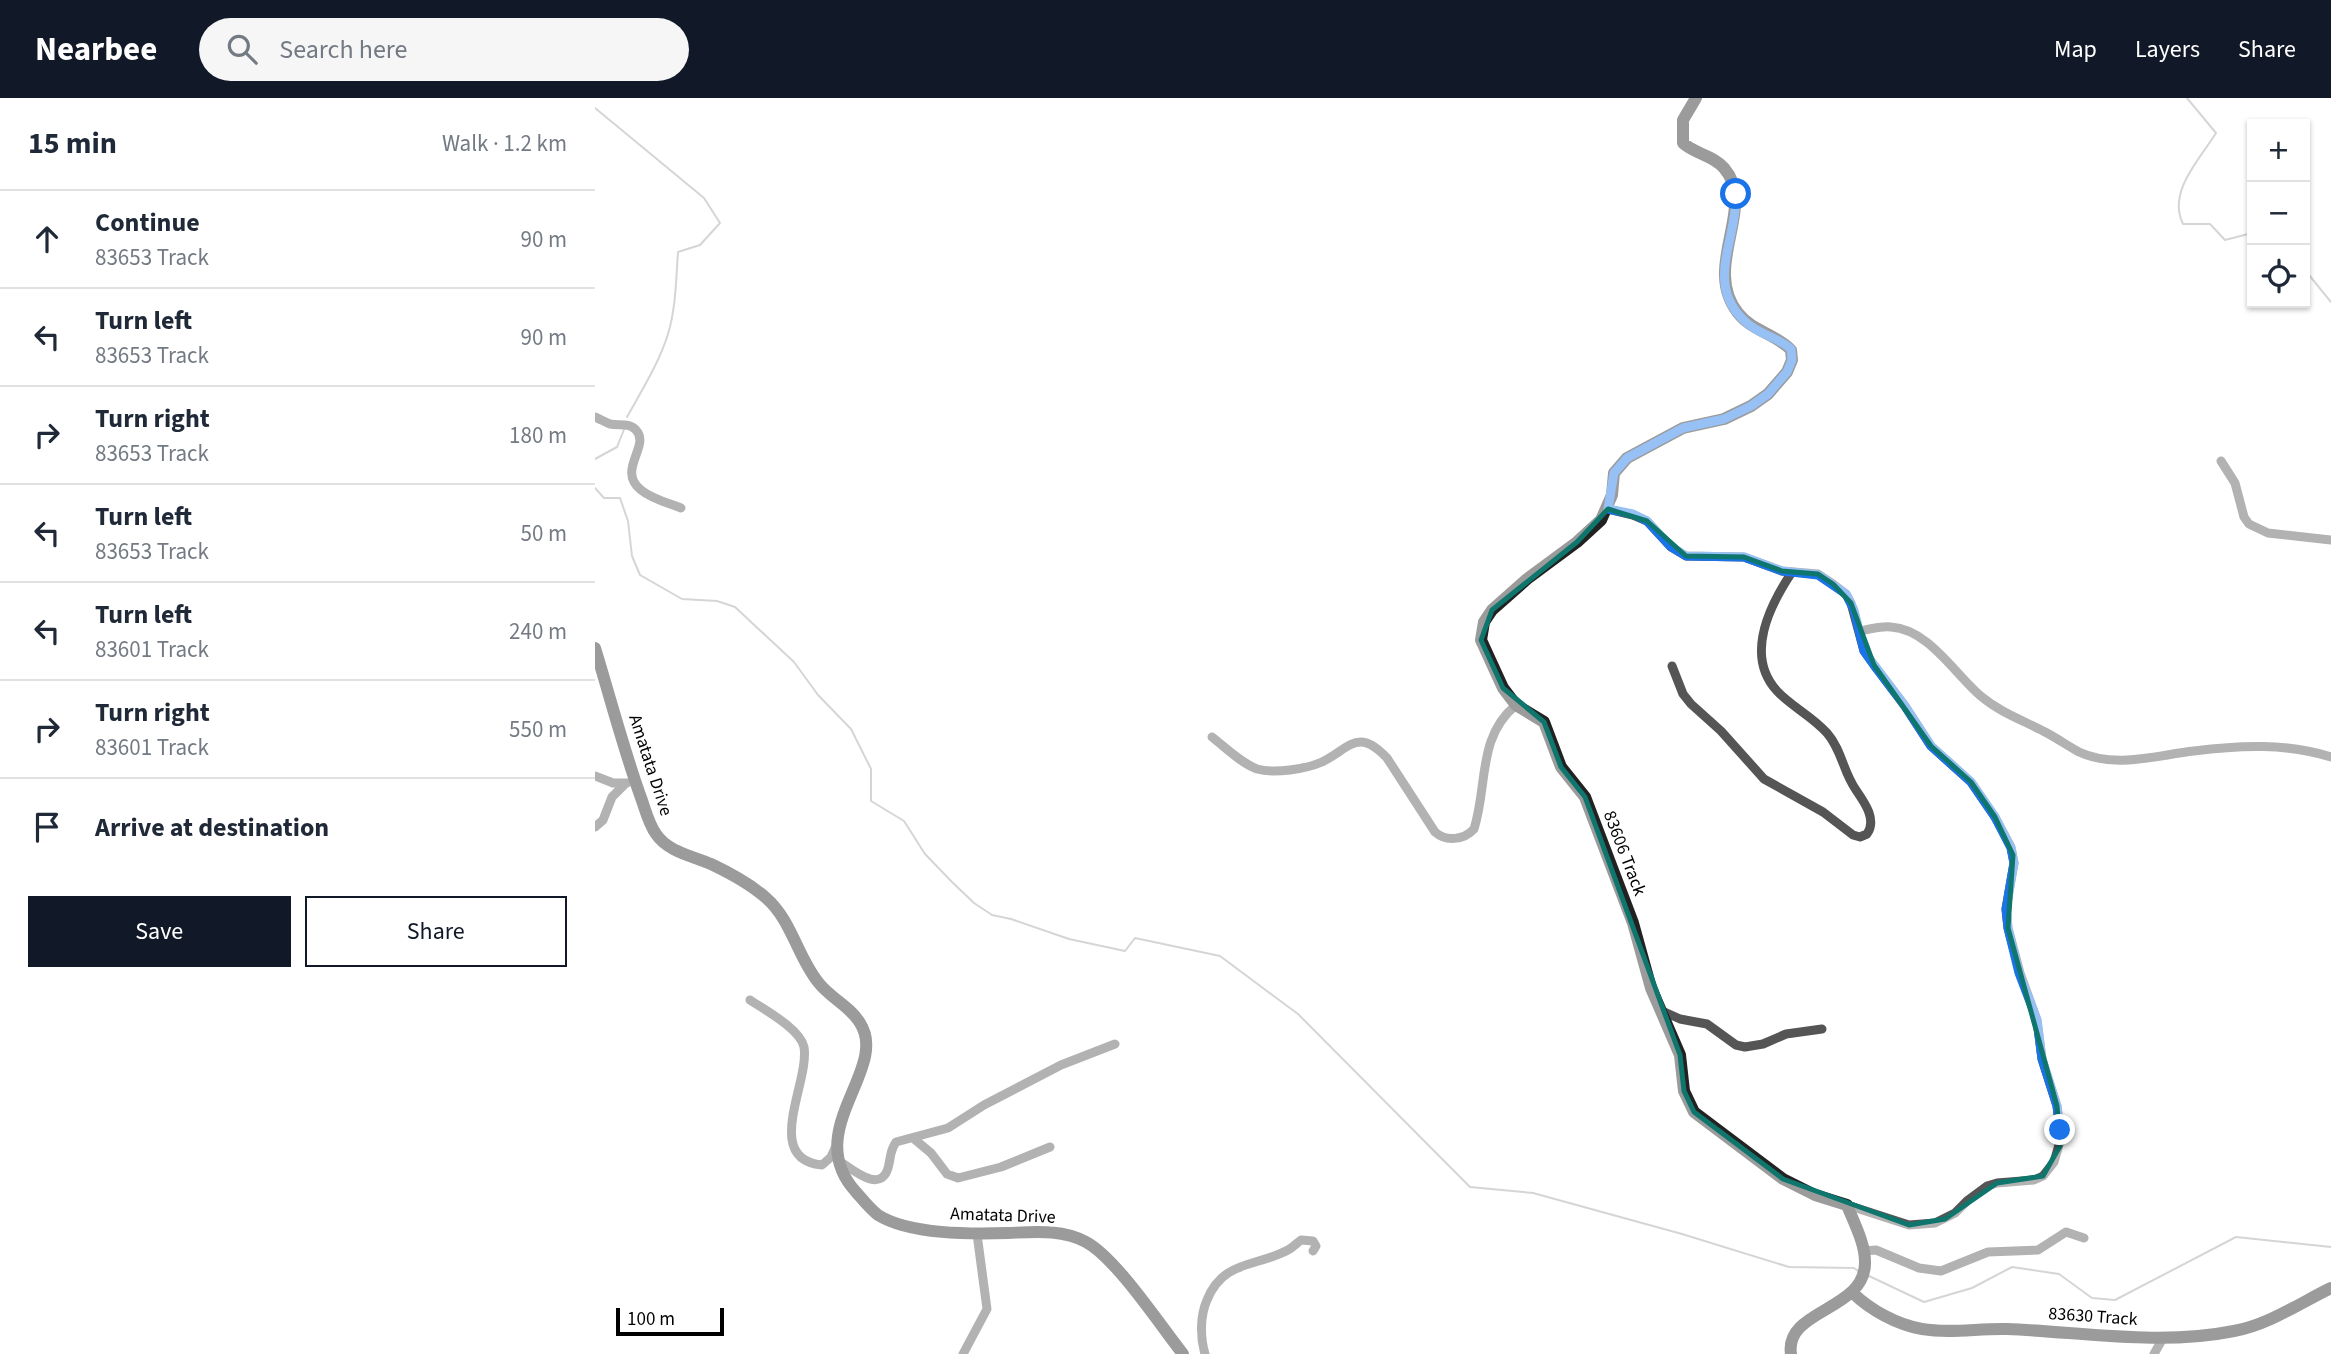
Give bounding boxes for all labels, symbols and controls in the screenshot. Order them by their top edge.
search box [199,18,689,81]
text: Nearbee [35,26,157,73]
icon: search [223,30,261,68]
text: Search here [279,31,407,68]
text: Map [2054,32,2097,67]
text: Layers [2135,32,2200,67]
text: Share [2238,32,2296,67]
map controls [2247,119,2310,308]
button: + [2247,119,2310,182]
text: 15 min [28,122,117,165]
text: Walk · 1.2 km [442,127,567,160]
route start [1720,178,1751,209]
button: − [2247,182,2310,245]
text: Continue [95,204,200,241]
icon: ahead [28,220,66,258]
text: 90 m [520,223,567,256]
text: 83653 Track [95,241,209,274]
button: locate [2247,245,2310,308]
text: Turn left [95,302,192,339]
icon: left [28,318,66,356]
text: 90 m [520,321,567,354]
text: 83653 Track [95,339,209,372]
text: Turn right [95,400,210,437]
icon: right [28,416,66,454]
text: 180 m [509,419,567,452]
text: 83653 Track [95,437,209,470]
text: Turn left [95,498,192,535]
icon: left [28,514,66,552]
text: 50 m [520,517,567,550]
text: 83653 Track [95,535,209,568]
text: Turn left [95,596,192,633]
icon: left [28,612,66,650]
text: 240 m [509,615,567,648]
text: 83601 Track [95,633,209,666]
text: Turn right [95,694,210,731]
icon: right [28,710,66,748]
street label: Amatata Drive [622,711,679,819]
text: 550 m [509,713,567,746]
text: 83601 Track [95,731,209,764]
street label: 83606 Track [1597,807,1652,899]
icon: arrive [28,808,66,846]
text: Arrive at destination [95,809,329,846]
button: Save [28,896,291,967]
button: Share [305,896,567,967]
route end [2044,1114,2075,1145]
street label: Amatata Drive [950,1201,1056,1230]
street label: 83630 Track [2048,1301,2138,1332]
scale bar [616,1305,725,1337]
text: 100 m [627,1306,675,1333]

